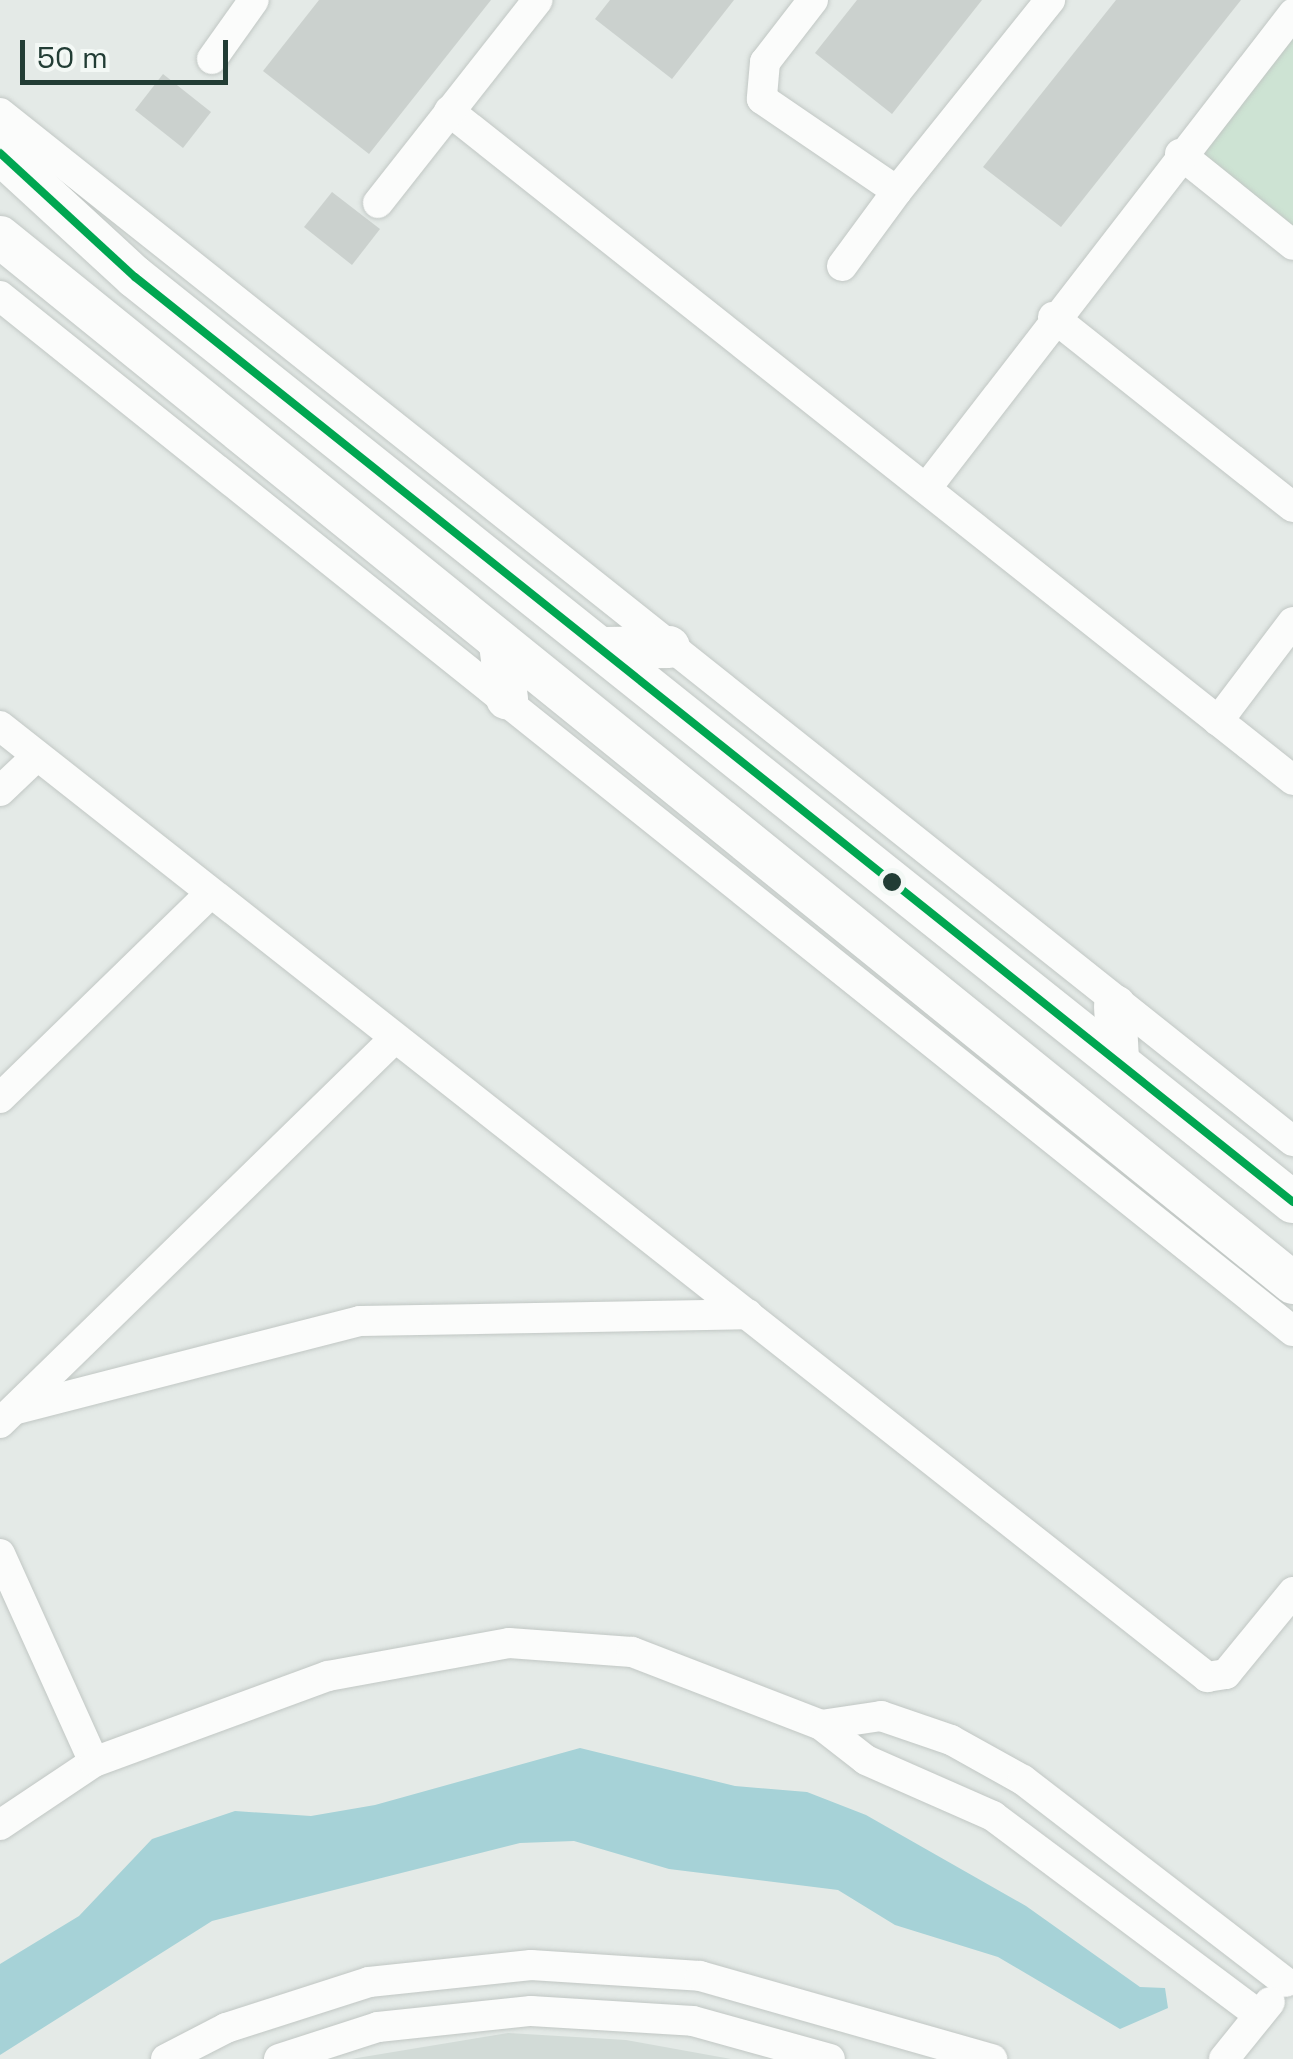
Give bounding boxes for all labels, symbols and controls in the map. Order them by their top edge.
scale bar [25,20,232,82]
text: 50 m [37,38,108,77]
unlabelled marker [882,872,902,892]

